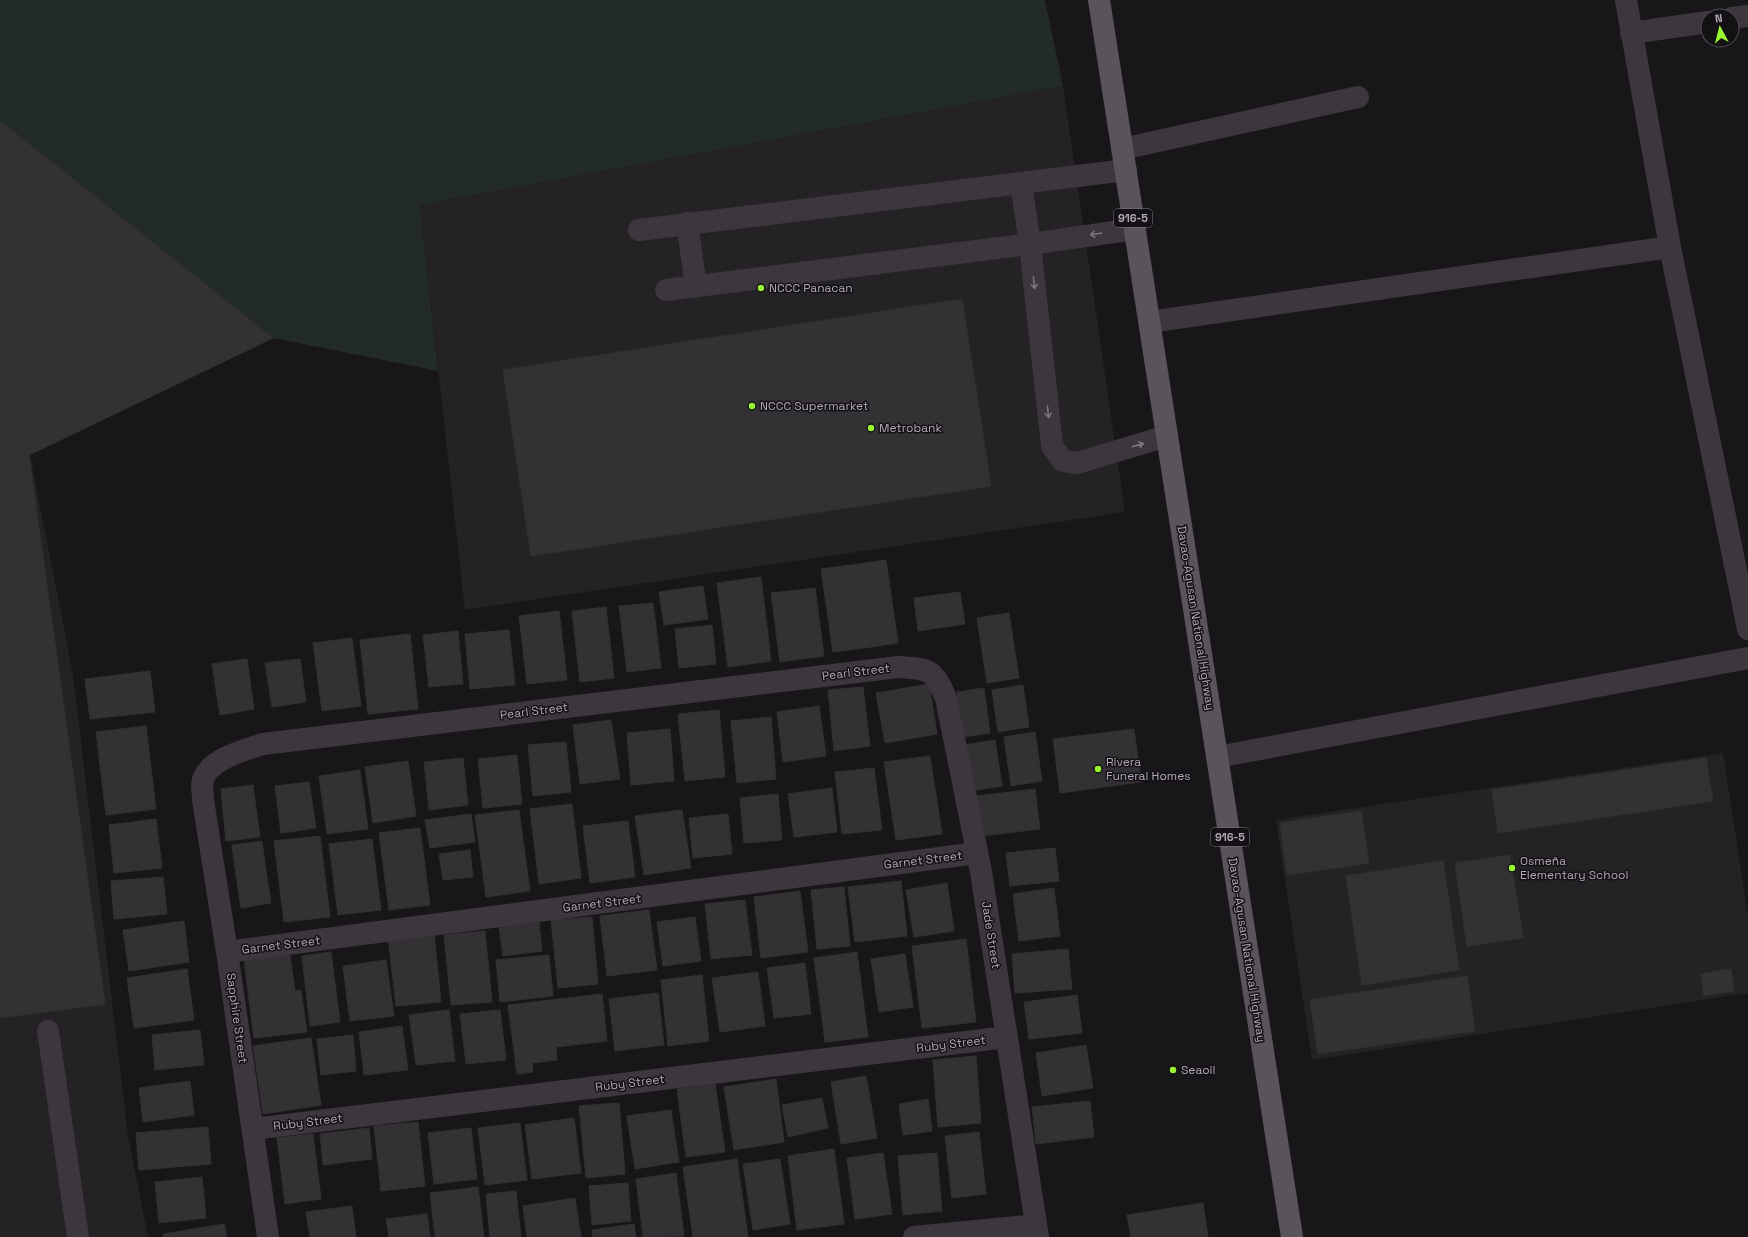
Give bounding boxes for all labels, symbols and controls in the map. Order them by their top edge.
north arrow [1700,8,1740,48]
text: N [1714,11,1723,25]
road number: 916-5 [1114,209,1152,227]
one-way arrow [1090,230,1103,238]
one-way arrow [1030,276,1038,289]
place label: NCCC Panacan [769,280,853,296]
marker: NCCC Panacan [756,283,766,293]
place label: NCCC Supermarket [760,398,868,414]
marker: NCCC Supermarket [747,401,757,411]
one-way arrow [1044,405,1052,418]
place label: Metrobank [879,420,942,436]
marker: Metrobank [866,423,876,433]
one-way arrow [1131,441,1144,448]
street label: Davao-Agusan National Highway [1174,525,1218,711]
street label: Pearl Street [821,660,891,684]
street label: Pearl Street [499,699,569,723]
place label: Rivera Funeral Homes [1106,754,1191,784]
marker: Rivera Funeral Homes [1093,764,1103,774]
road number: 916-5 [1211,828,1249,846]
street label: Garnet Street [883,847,963,873]
place label: Osmeña Elementary School [1520,853,1628,883]
street label: Davao-Agusan National Highway [1225,857,1269,1043]
marker: Osmeña Elementary School [1507,863,1517,873]
street label: Garnet Street [562,890,642,916]
street label: Jade Street [978,900,1004,970]
street label: Garnet Street [241,932,321,958]
street label: Sapphire Street [223,972,251,1064]
street label: Ruby Street [915,1032,987,1056]
place label: Seaoil [1181,1062,1216,1078]
marker: Seaoil [1168,1065,1178,1075]
street label: Ruby Street [594,1071,666,1095]
street label: Ruby Street [272,1110,344,1134]

